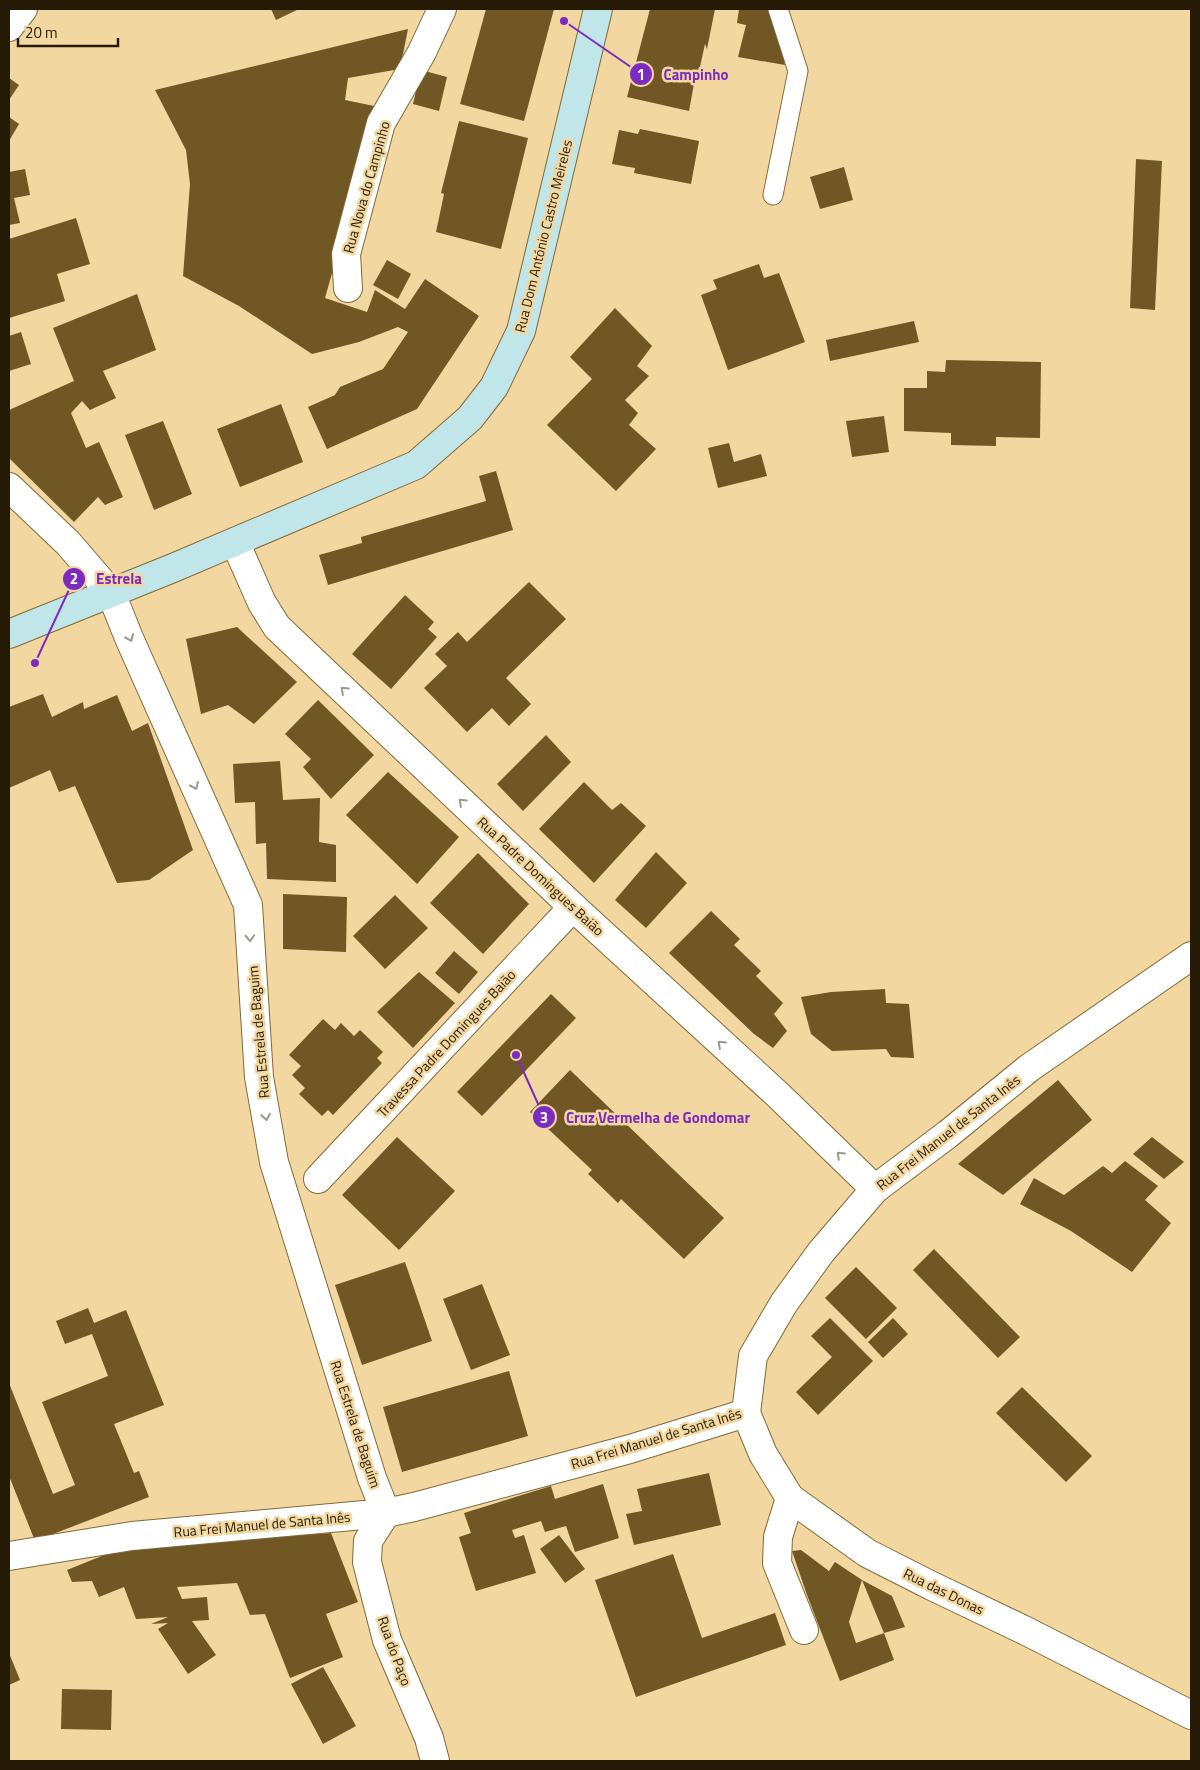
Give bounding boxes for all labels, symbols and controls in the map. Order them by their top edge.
scale bar [18,15,118,47]
text: 20 m [25,21,58,44]
callout: Campinho [629,59,739,89]
text: 1 [637,63,645,86]
text: Campinho [664,63,729,86]
street label: Rua Nova do Campinho [337,118,395,256]
street label: Rua Dom António Castro Meireles [509,137,577,335]
callout: Estrela [61,564,152,594]
text: 2 [70,567,78,590]
text: Estrela [96,567,142,590]
one-way arrow [123,633,134,642]
one-way arrow [340,687,349,696]
one-way arrow [189,781,200,790]
one-way arrow [458,799,467,808]
street label: Rua Padre Domingues Baião [473,811,609,941]
one-way arrow [245,934,256,942]
street label: Travessa Padre Domingues Baião [372,964,520,1122]
street label: Rua Estrela de Baguim [242,965,274,1099]
one-way arrow [718,1041,727,1050]
street label: Rua Frei Manuel de Santa Inês [872,1069,1024,1195]
callout: Cruz Vermelha de Gondomar [531,1102,760,1132]
text: 3 [540,1106,548,1129]
text: Cruz Vermelha de Gondomar [566,1106,751,1129]
one-way arrow [260,1112,270,1121]
one-way arrow [836,1152,845,1161]
street label: Rua Estrela de Baguim [325,1358,387,1490]
street label: Rua Frei Manuel de Santa Inês [568,1402,744,1474]
street label: Rua Frei Manuel de Santa Inês [173,1506,351,1542]
street label: Rua das Donas [900,1562,988,1620]
street label: Rua do Paço [373,1613,417,1689]

